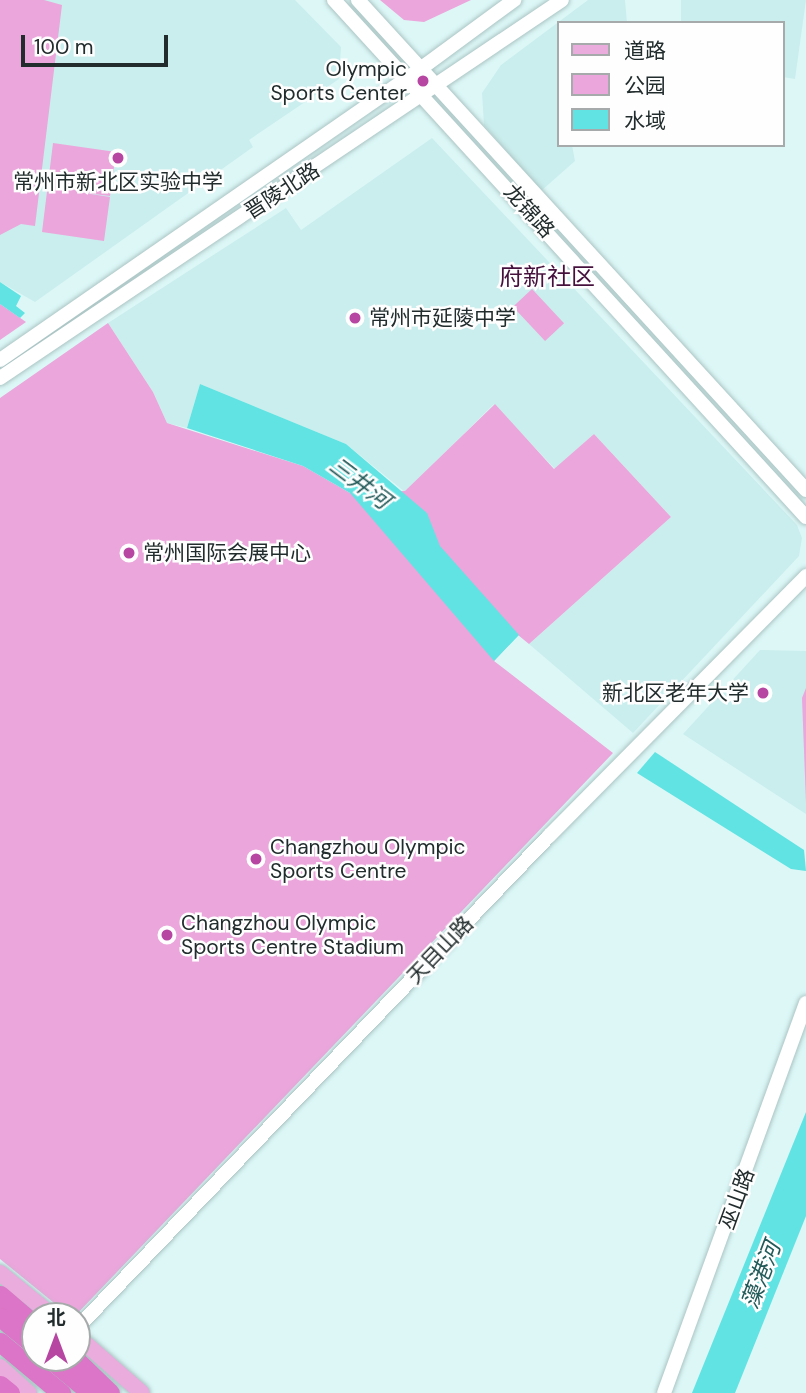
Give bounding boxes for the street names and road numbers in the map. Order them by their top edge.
street label: 晋陵北路 [240,158,324,224]
street label: 龙锦路 [499,179,559,243]
street label: 天目山路 [402,911,478,989]
street label: 巫山路 [714,1165,760,1233]

